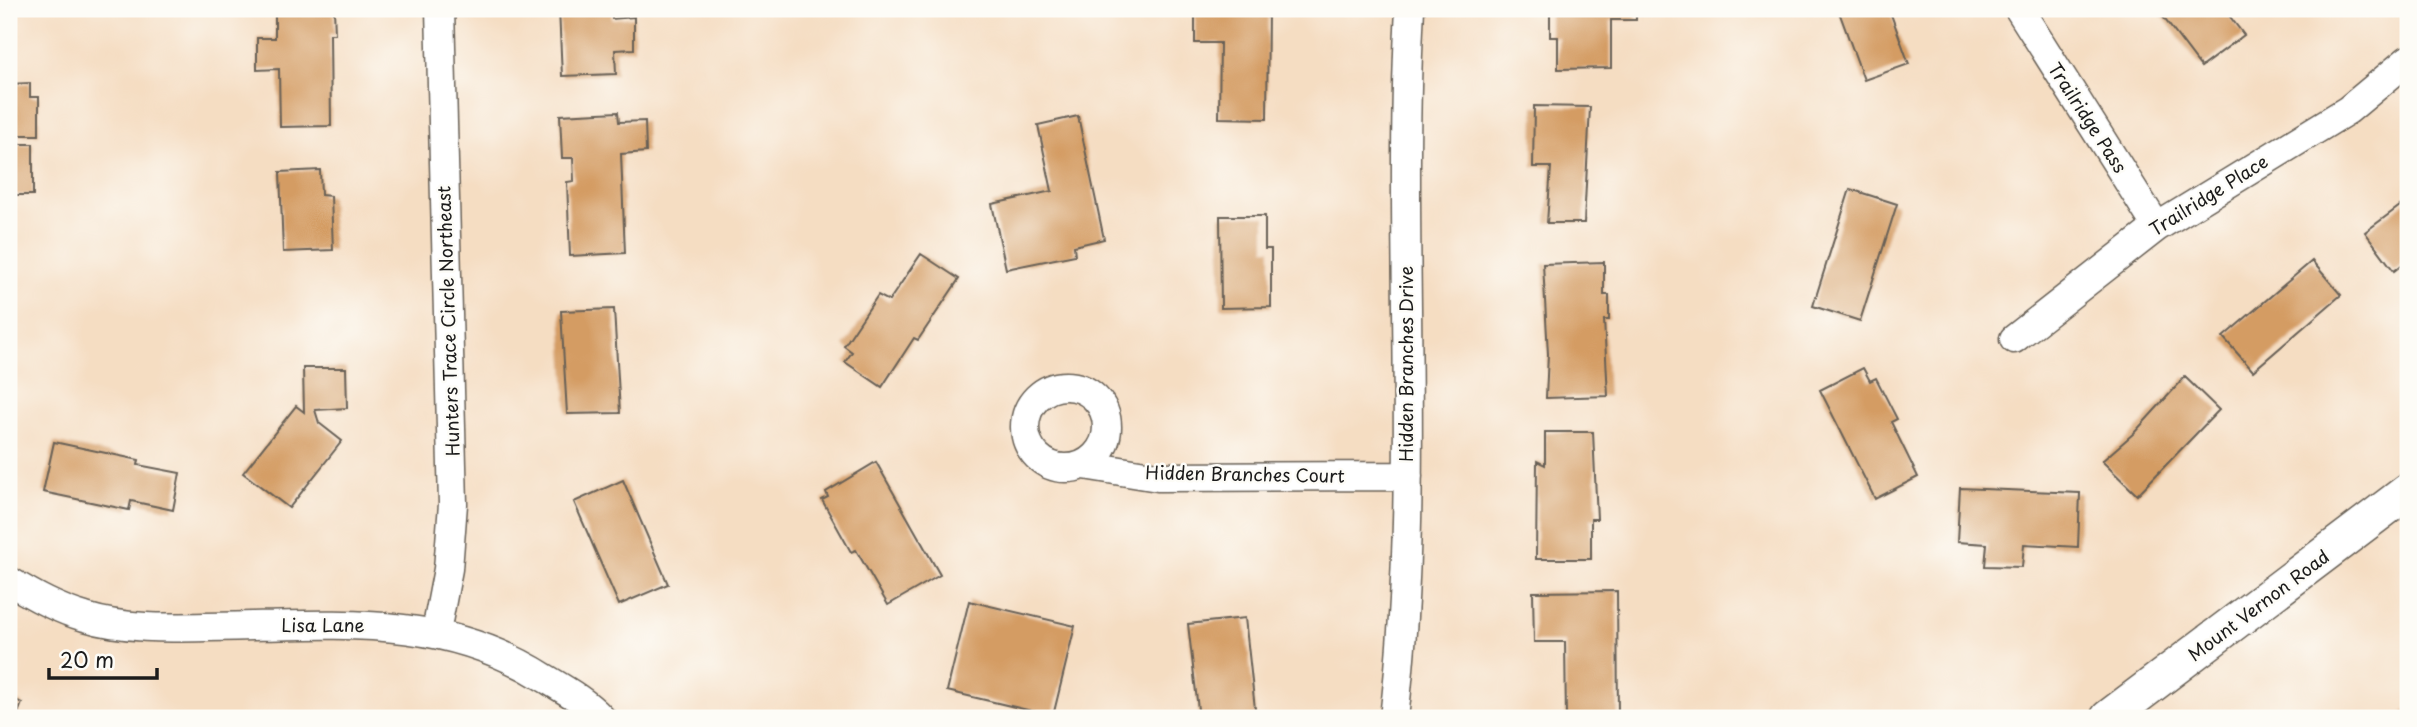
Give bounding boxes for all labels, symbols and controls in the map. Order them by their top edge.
street label: Trailridge Pass [2042,57,2134,178]
street label: Trailridge Place [2144,147,2273,242]
street label: Hunters Trace Circle Northeast [429,185,466,457]
street label: Hidden Branches Drive [1392,266,1419,462]
street label: Hidden Branches Court [1145,458,1345,489]
street label: Mount Vernon Road [2182,543,2335,667]
street label: Lisa Lane [281,611,365,638]
scale bar [49,636,158,680]
text: 20 m [60,643,114,675]

